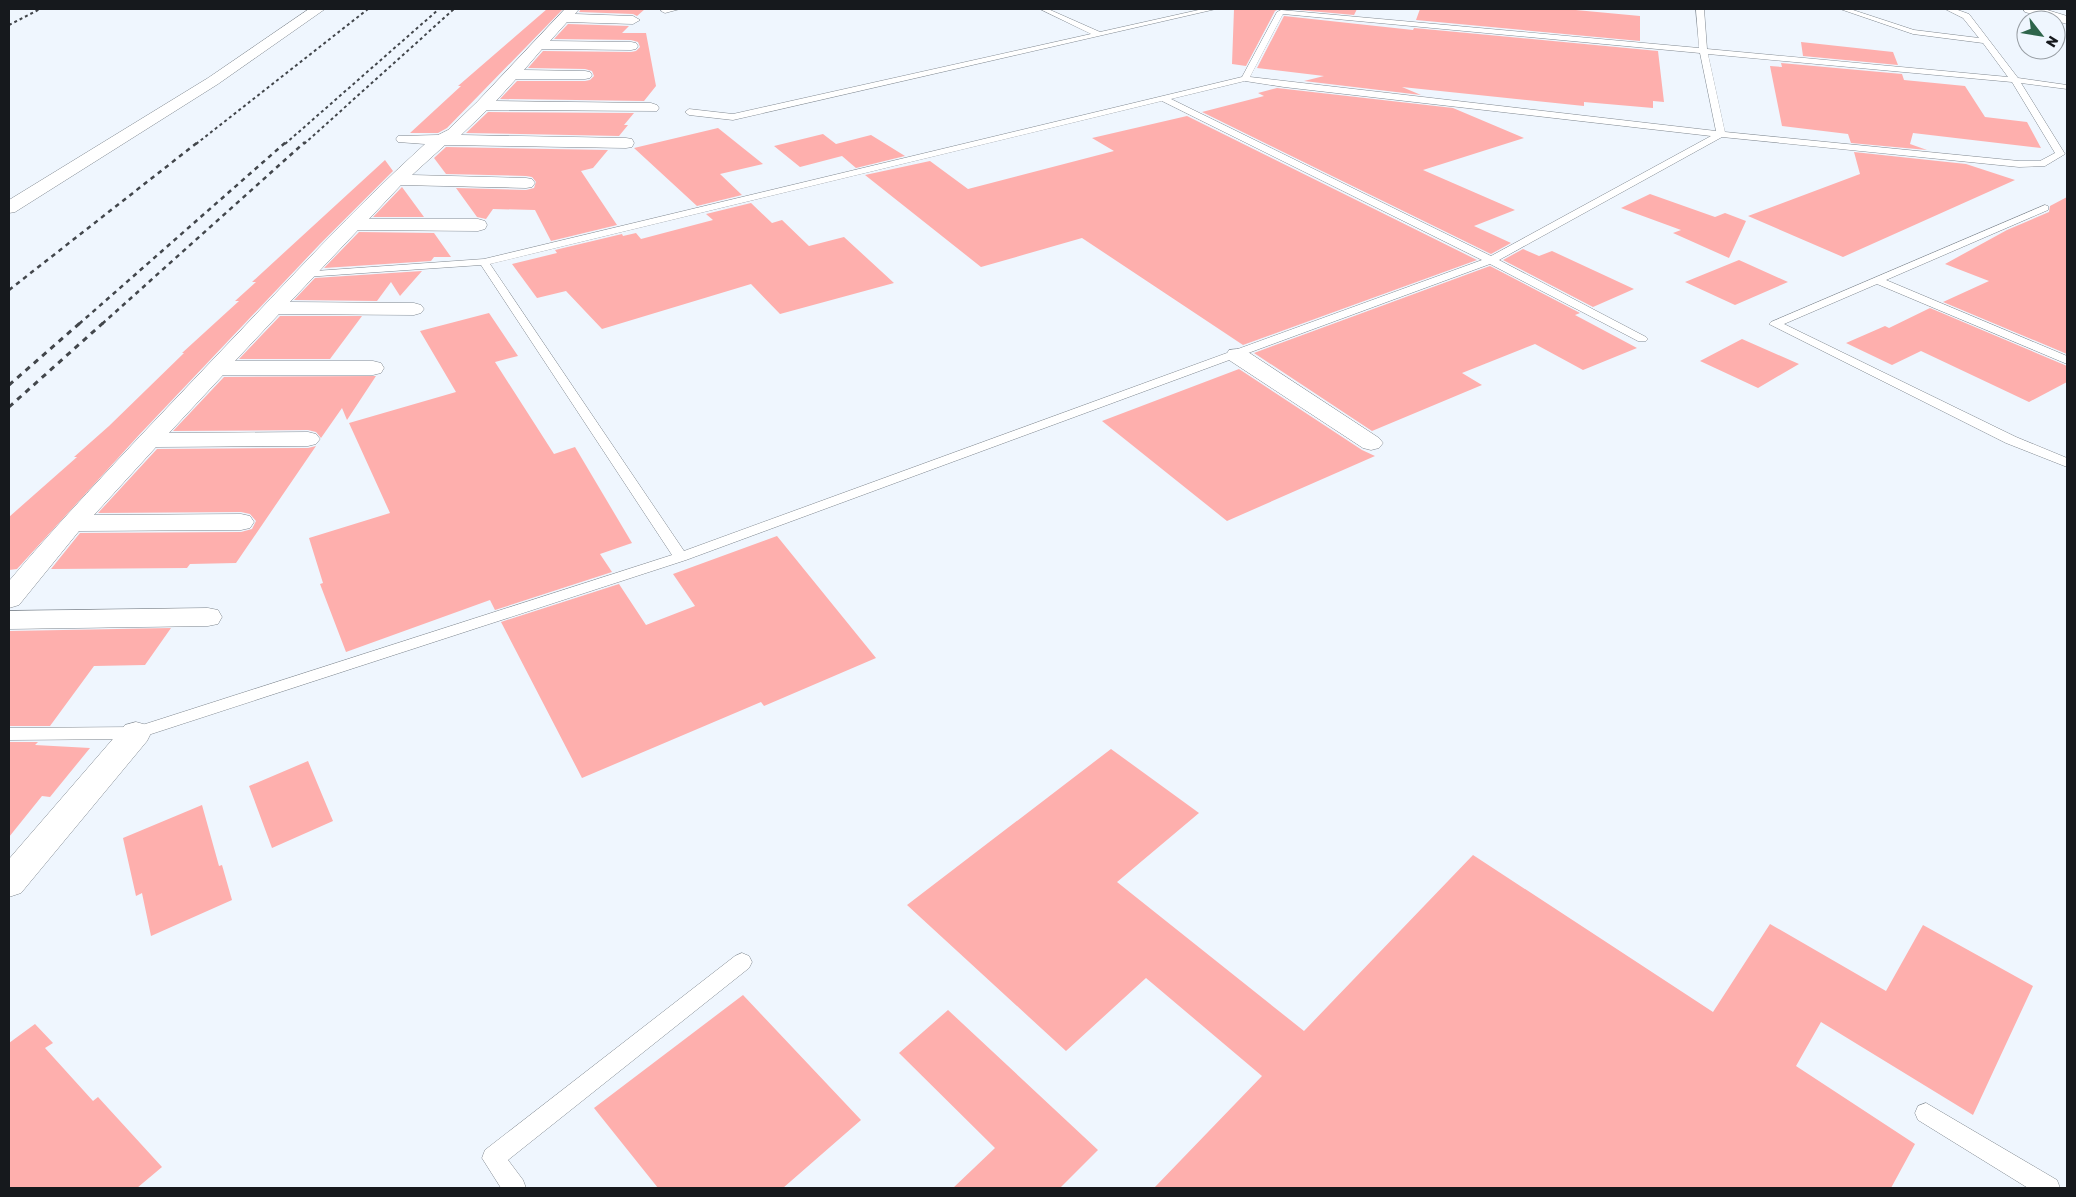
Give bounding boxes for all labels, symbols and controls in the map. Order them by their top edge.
north arrow [2016,10,2066,60]
text: N [2042,33,2062,50]

